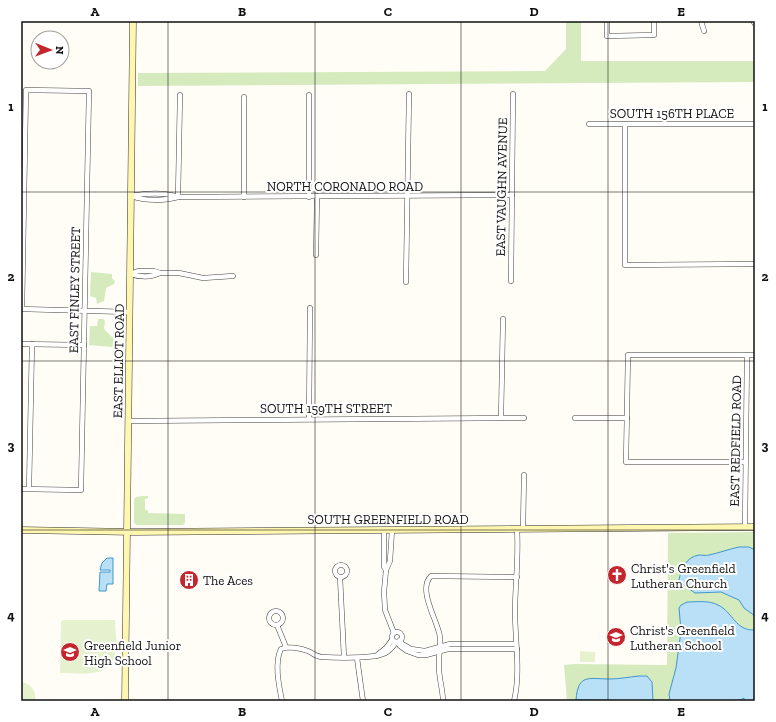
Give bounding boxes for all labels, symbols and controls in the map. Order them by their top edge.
text: A [91,4,100,19]
text: B [238,4,246,19]
text: C [384,4,392,19]
text: D [529,4,539,19]
text: E [677,4,685,19]
north arrow [30,30,70,70]
text: N [53,46,66,55]
text: 1 [8,99,14,114]
text: 1 [762,99,768,114]
street label: SOUTH 156TH PLACE [610,106,735,121]
street label: EAST VAUGHN AVENUE [493,117,510,257]
street label: NORTH CORONADO ROAD [267,179,423,194]
street label: EAST FINLEY STREET [66,227,83,353]
text: 2 [8,269,15,284]
text: 2 [762,269,769,284]
street label: EAST ELLIOT ROAD [110,304,127,418]
street label: EAST REDFIELD ROAD [727,375,744,507]
street label: SOUTH 159TH STREET [260,401,392,416]
text: 3 [8,438,15,453]
text: 3 [762,438,769,453]
street label: SOUTH GREENFIELD ROAD [307,512,469,527]
place label: Christ's Greenfield Lutheran Church [631,561,736,591]
church icon: Christ's Greenfield Lutheran Church [606,564,628,586]
building icon: The Aces [178,569,200,591]
place label: The Aces [203,573,253,588]
text: 4 [7,608,15,623]
text: 4 [761,608,769,623]
place label: Christ's Greenfield Lutheran School [630,623,735,653]
school or university icon: Christ's Greenfield Lutheran School [605,626,627,648]
place label: Greenfield Junior High School [84,638,181,668]
school or university icon: Greenfield Junior High School [59,641,81,663]
text: A [91,704,100,719]
text: B [238,704,246,719]
text: C [384,704,392,719]
text: D [529,704,539,719]
text: E [677,704,685,719]

